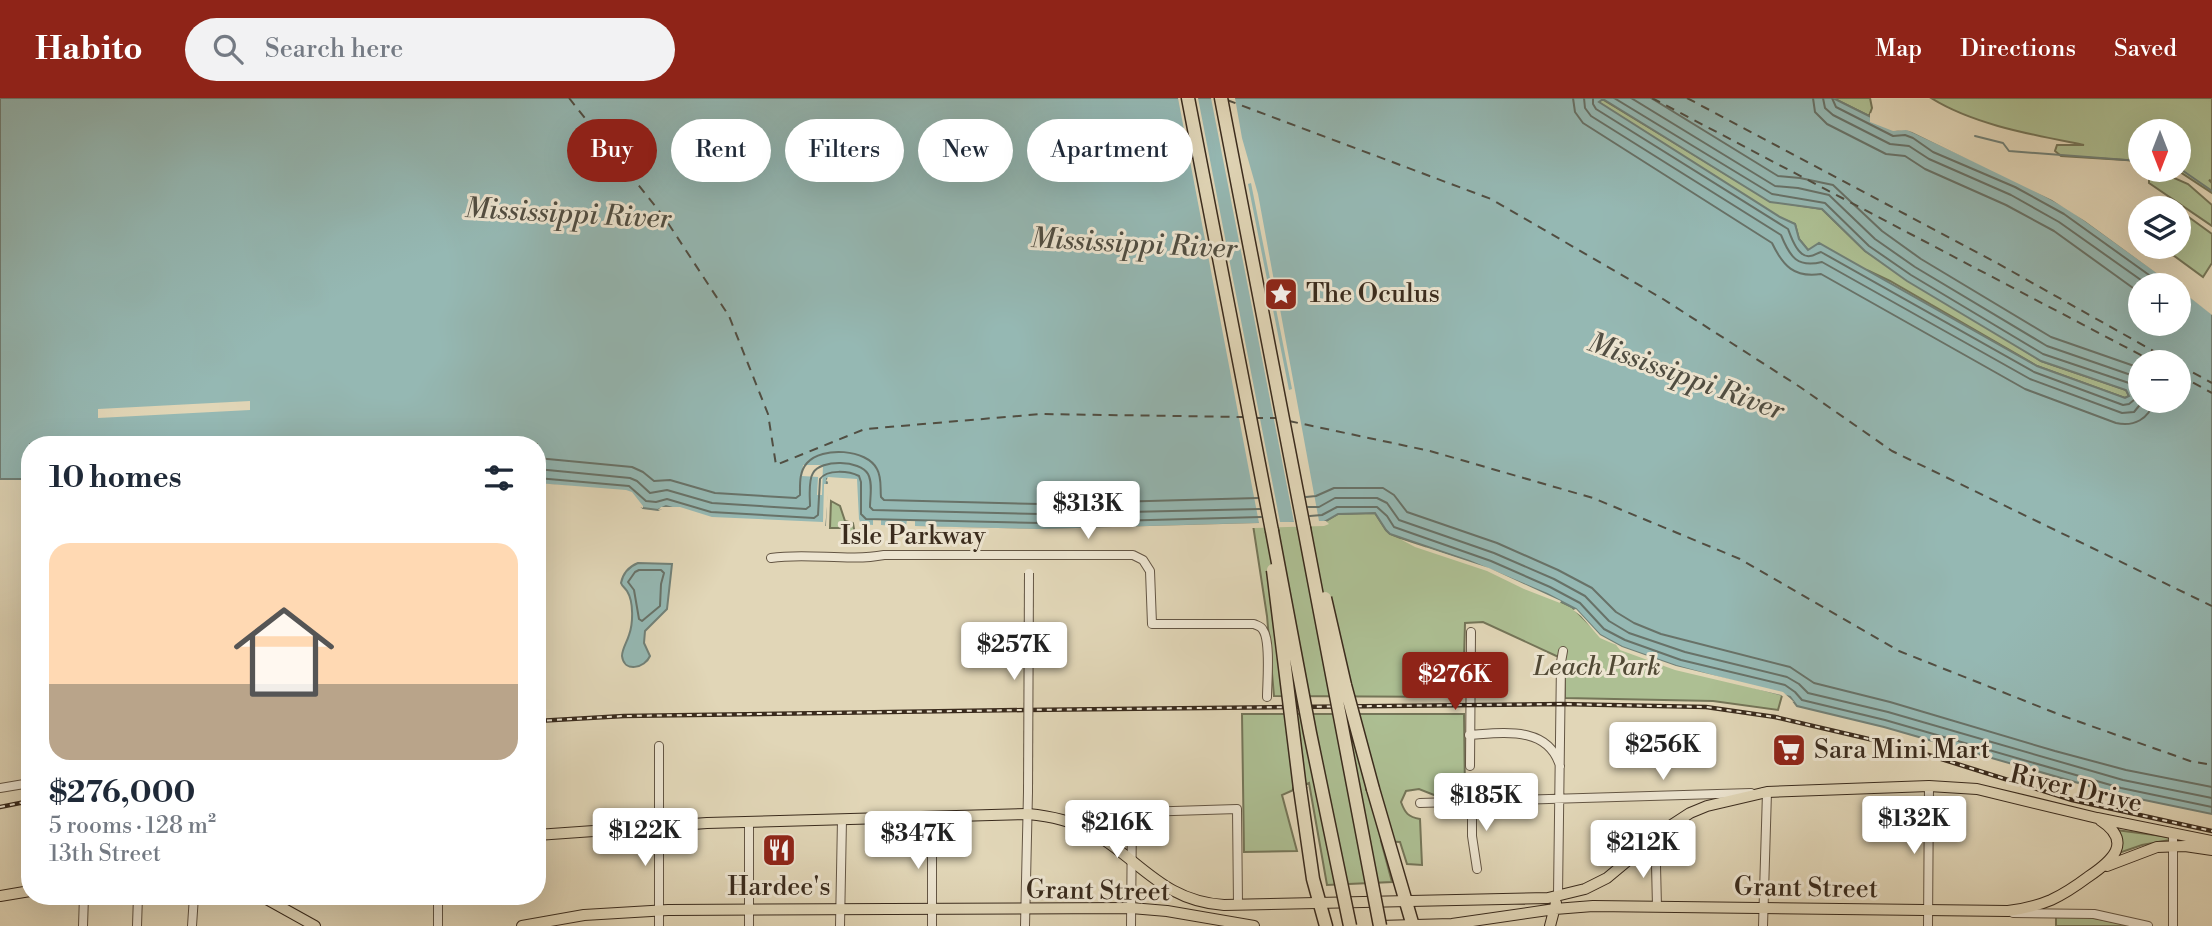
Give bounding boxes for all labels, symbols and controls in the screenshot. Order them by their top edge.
search box [185,18,675,81]
text: Habito [35,29,143,70]
icon: search [209,30,247,68]
text: Search here [265,33,404,65]
text: Map [1875,34,1922,64]
text: Directions [1960,34,2076,64]
text: Saved [2114,34,2177,64]
chip: Buy [567,119,657,182]
chip: Rent [671,119,771,182]
chip: Filters [785,119,904,182]
chip: New [918,119,1013,182]
chip: Apartment [1027,119,1193,182]
north arrow [2128,119,2191,182]
map controls [2128,119,2191,413]
water label: Mississippi River [464,191,673,237]
button: layers [2128,196,2191,259]
water label: Mississippi River [1030,221,1239,267]
button: + [2128,273,2191,336]
place icon: The Oculus [1262,275,1300,313]
place label: The Oculus [1306,278,1440,310]
water label: Mississippi River [1583,325,1790,429]
button: − [2128,350,2191,413]
text: 10 homes [49,459,182,497]
icon: filters [480,459,518,497]
pin: $313K [1039,482,1137,541]
text: $313K [1053,490,1123,518]
street label: Isle Parkway [840,520,986,552]
icon: home [221,589,347,715]
pin: $257K [965,622,1063,682]
text: $257K [977,631,1051,659]
park label: Leach Park [1532,651,1661,683]
pin: $276K [1406,652,1504,712]
text: $276K [1418,661,1492,689]
pin: $256K [1614,722,1712,782]
text: $256K [1625,731,1701,759]
supermarket icon: Sara Mini Mart [1770,731,1808,769]
place label: Sara Mini Mart [1814,734,1990,766]
street label: River Drive [2007,758,2145,820]
text: $276,000 [49,774,195,812]
pin: $185K [1437,774,1535,833]
text: $185K [1450,782,1522,810]
pin: $132K [1865,796,1963,856]
pin: $216K [1068,800,1166,860]
text: $132K [1878,805,1950,833]
pin: $122K [596,808,694,868]
text: $216K [1081,809,1153,837]
text: 5 rooms · 128 m² [49,812,216,840]
pin: $347K [869,812,967,871]
text: $122K [609,817,681,845]
text: $347K [881,820,955,848]
pin: $212K [1594,820,1692,880]
text: $212K [1607,829,1679,857]
restaurant icon: Hardee's [760,831,798,869]
text: 13th Street [49,840,161,868]
place label: Hardee's [727,871,831,903]
street label: Grant Street [1734,871,1878,905]
street label: Grant Street [1026,874,1170,908]

